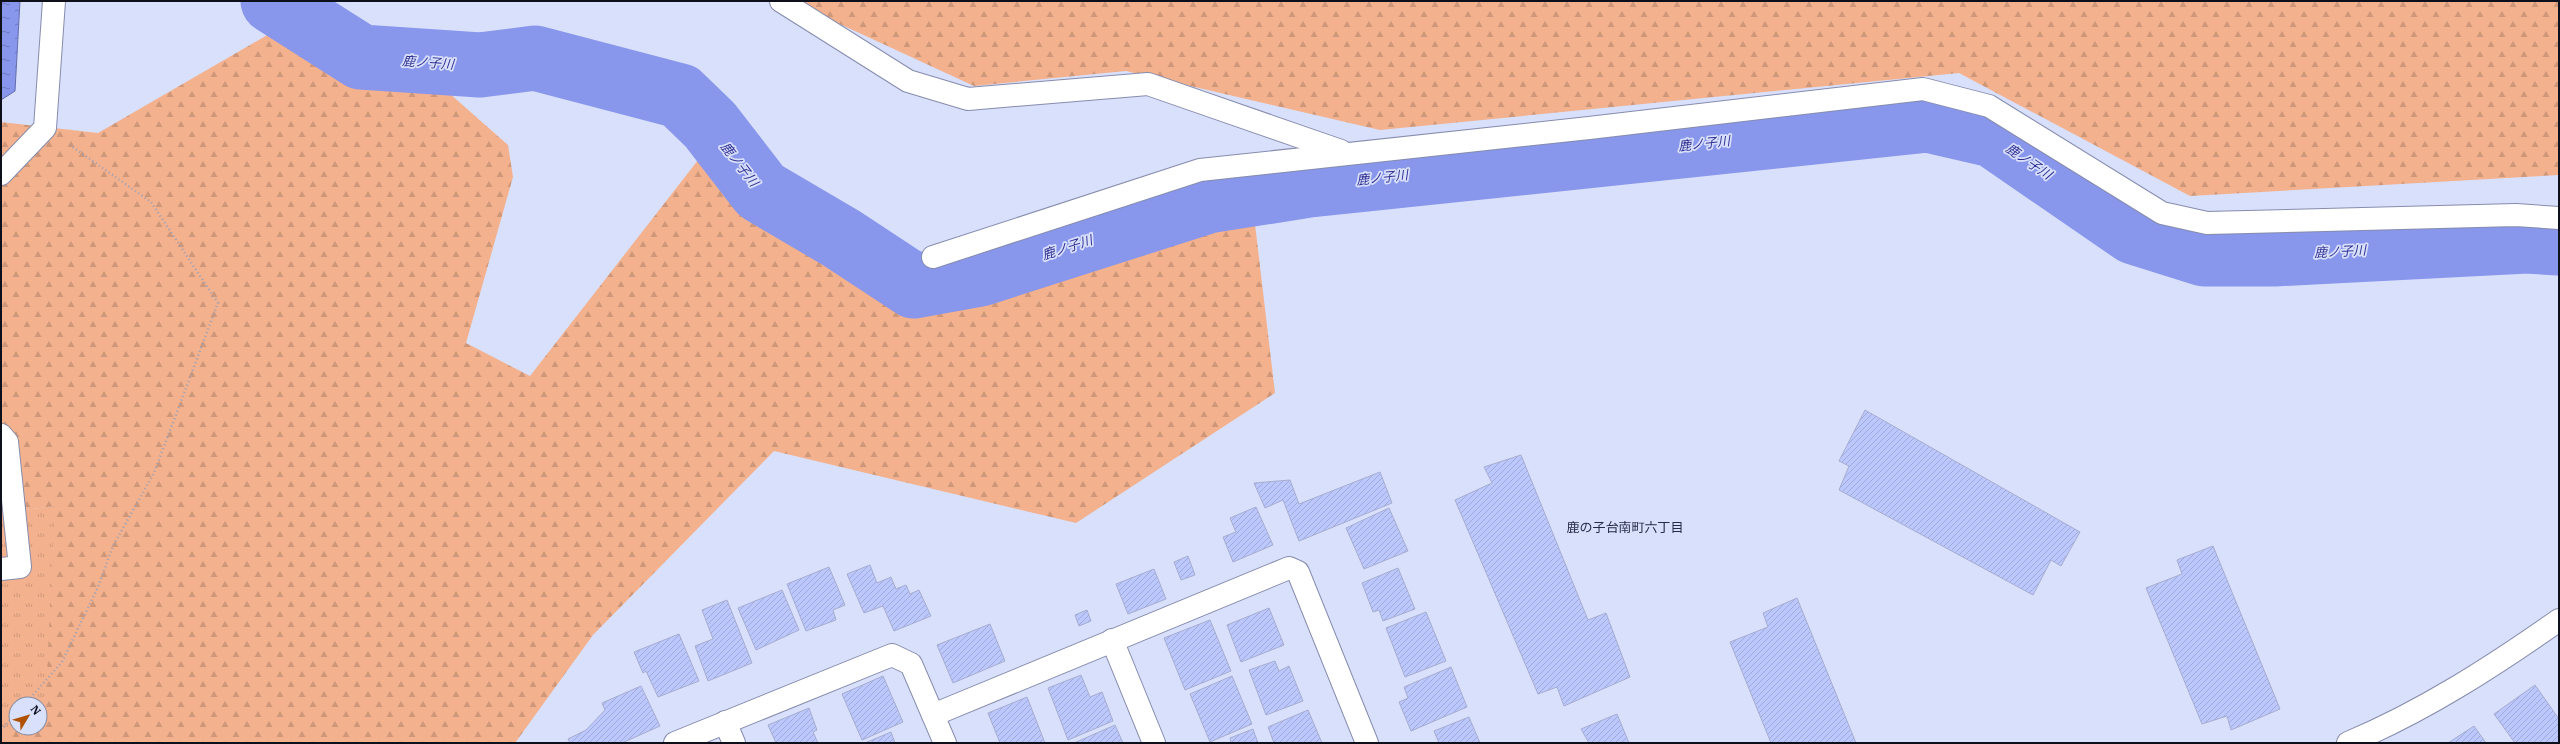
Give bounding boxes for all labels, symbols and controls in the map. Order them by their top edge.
water label: 鹿ノ子川 [401,52,456,73]
water label: 鹿ノ子川 [1677,132,1733,155]
water label: 鹿ノ子川 [717,139,764,192]
water label: 鹿ノ子川 [2002,140,2057,184]
water label: 鹿ノ子川 [1355,166,1411,189]
water label: 鹿ノ子川 [1040,231,1096,264]
water label: 鹿ノ子川 [2314,242,2368,261]
district label: 鹿の子台南町六丁目 [1566,519,1684,536]
north arrow [8,696,48,736]
text: N [28,702,44,718]

